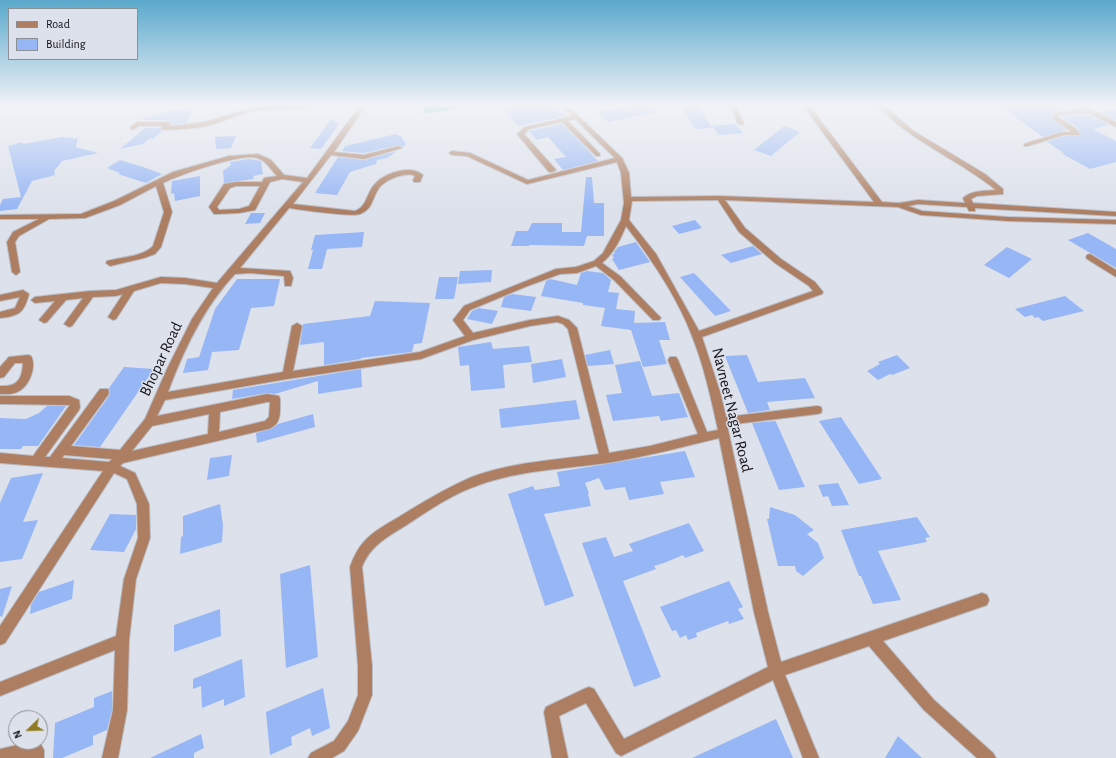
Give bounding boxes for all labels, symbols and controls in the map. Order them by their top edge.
legend [8,8,138,60]
text: Road [46,18,70,30]
text: Building [46,38,86,50]
street label: Bhopar Road [135,319,187,399]
street label: Navneet Nagar Road [707,346,757,474]
north arrow [8,710,48,750]
text: N [11,729,24,740]

